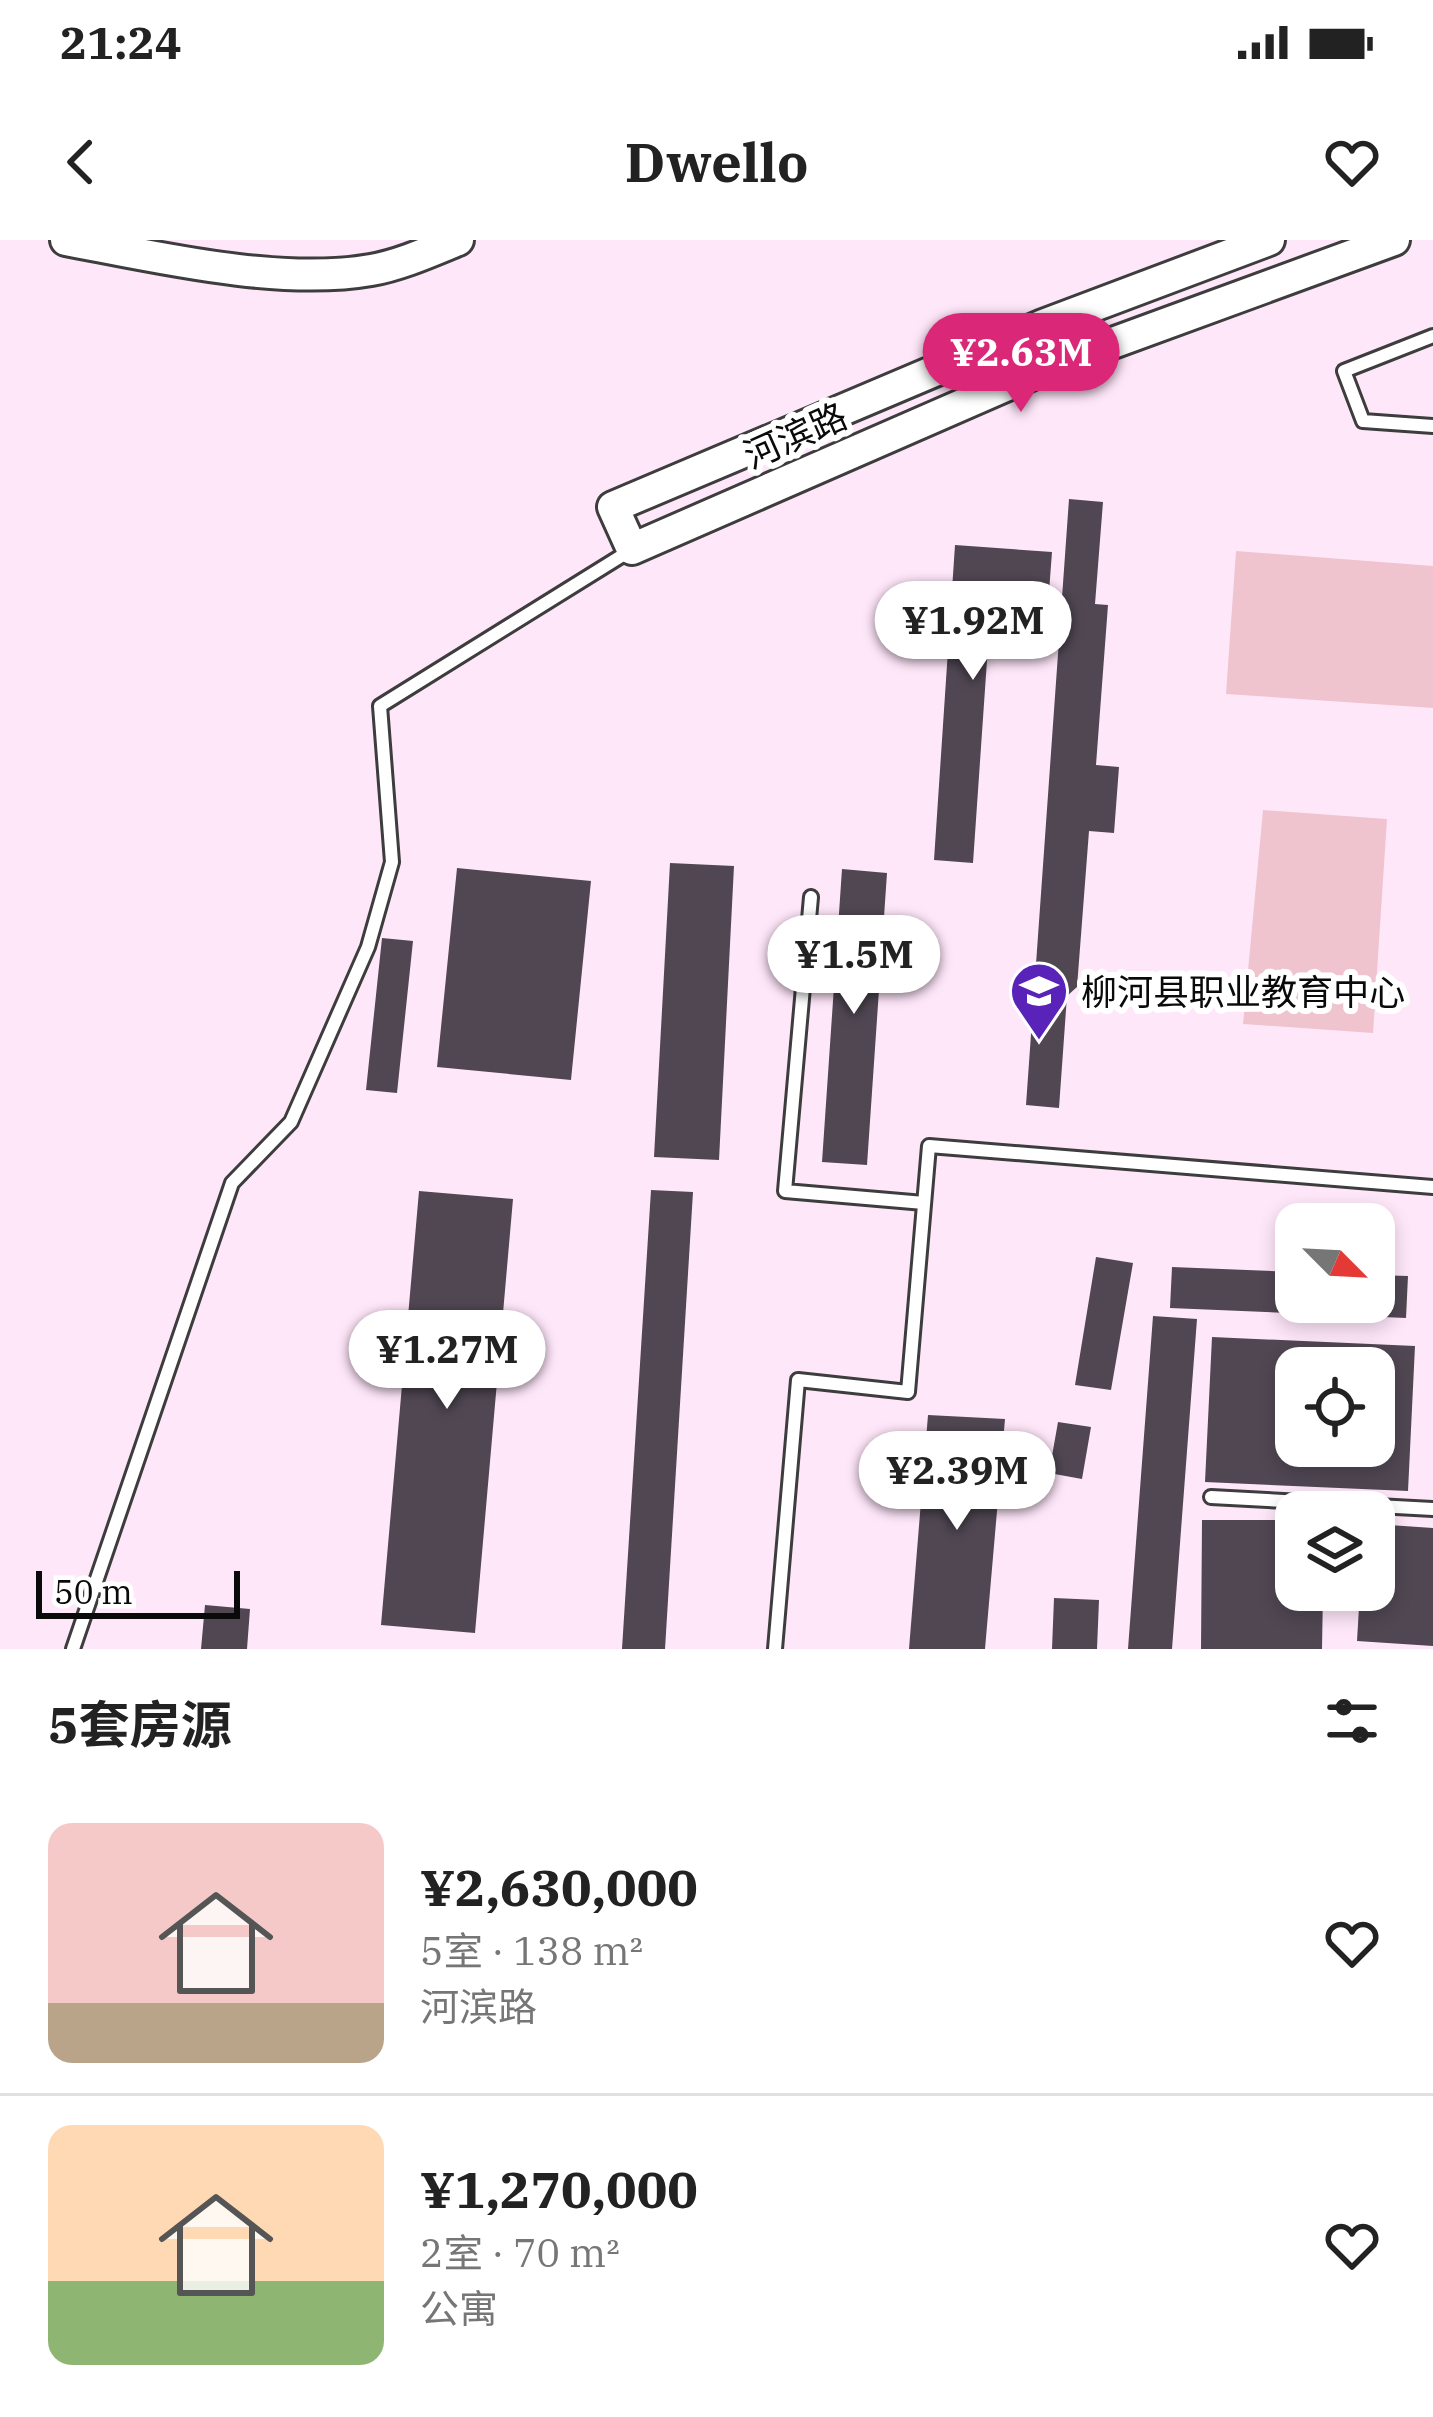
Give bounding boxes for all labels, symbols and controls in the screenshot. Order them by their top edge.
text: 21:24 [60,13,182,71]
text: Dwello [625,127,808,197]
icon: back [48,129,114,195]
icon: heart [1319,129,1385,195]
pin: ¥2.63M [923,313,1119,415]
text: ¥2.63M [950,326,1092,377]
street label: 河滨路 [736,392,854,478]
pin: ¥1.92M [875,581,1071,683]
text: ¥1.92M [902,594,1044,645]
pin: ¥1.5M [770,915,938,1017]
text: ¥1.5M [794,928,914,979]
school or university icon: 柳河县职业教育中心 [1008,960,1070,1042]
place label: 柳河县职业教育中心 [1081,968,1405,1015]
north arrow [1275,1203,1395,1323]
map controls [1275,1203,1395,1611]
pin: ¥1.27M [349,1310,545,1412]
text: ¥1.27M [376,1323,518,1374]
button: locate [1275,1347,1395,1467]
pin: ¥2.39M [859,1431,1055,1533]
text: ¥2.39M [886,1444,1028,1495]
button: layers [1275,1491,1395,1611]
scale bar [36,1565,240,1618]
text: 50 m [54,1570,133,1613]
icon: filters [1319,1688,1385,1754]
text: 5套房源 [48,1691,232,1757]
text: ¥2,630,000 [420,1854,698,1920]
icon: home [144,1871,288,2015]
icon: heart [1319,1910,1385,1976]
text: 5室 · 138 m² [420,1925,643,1976]
text: 河滨路 [420,1981,537,2032]
text: ¥1,270,000 [420,2156,698,2222]
icon: home [144,2173,288,2317]
icon: heart [1319,2212,1385,2278]
text: 2室 · 70 m² [420,2227,620,2278]
text: 公寓 [420,2283,498,2334]

